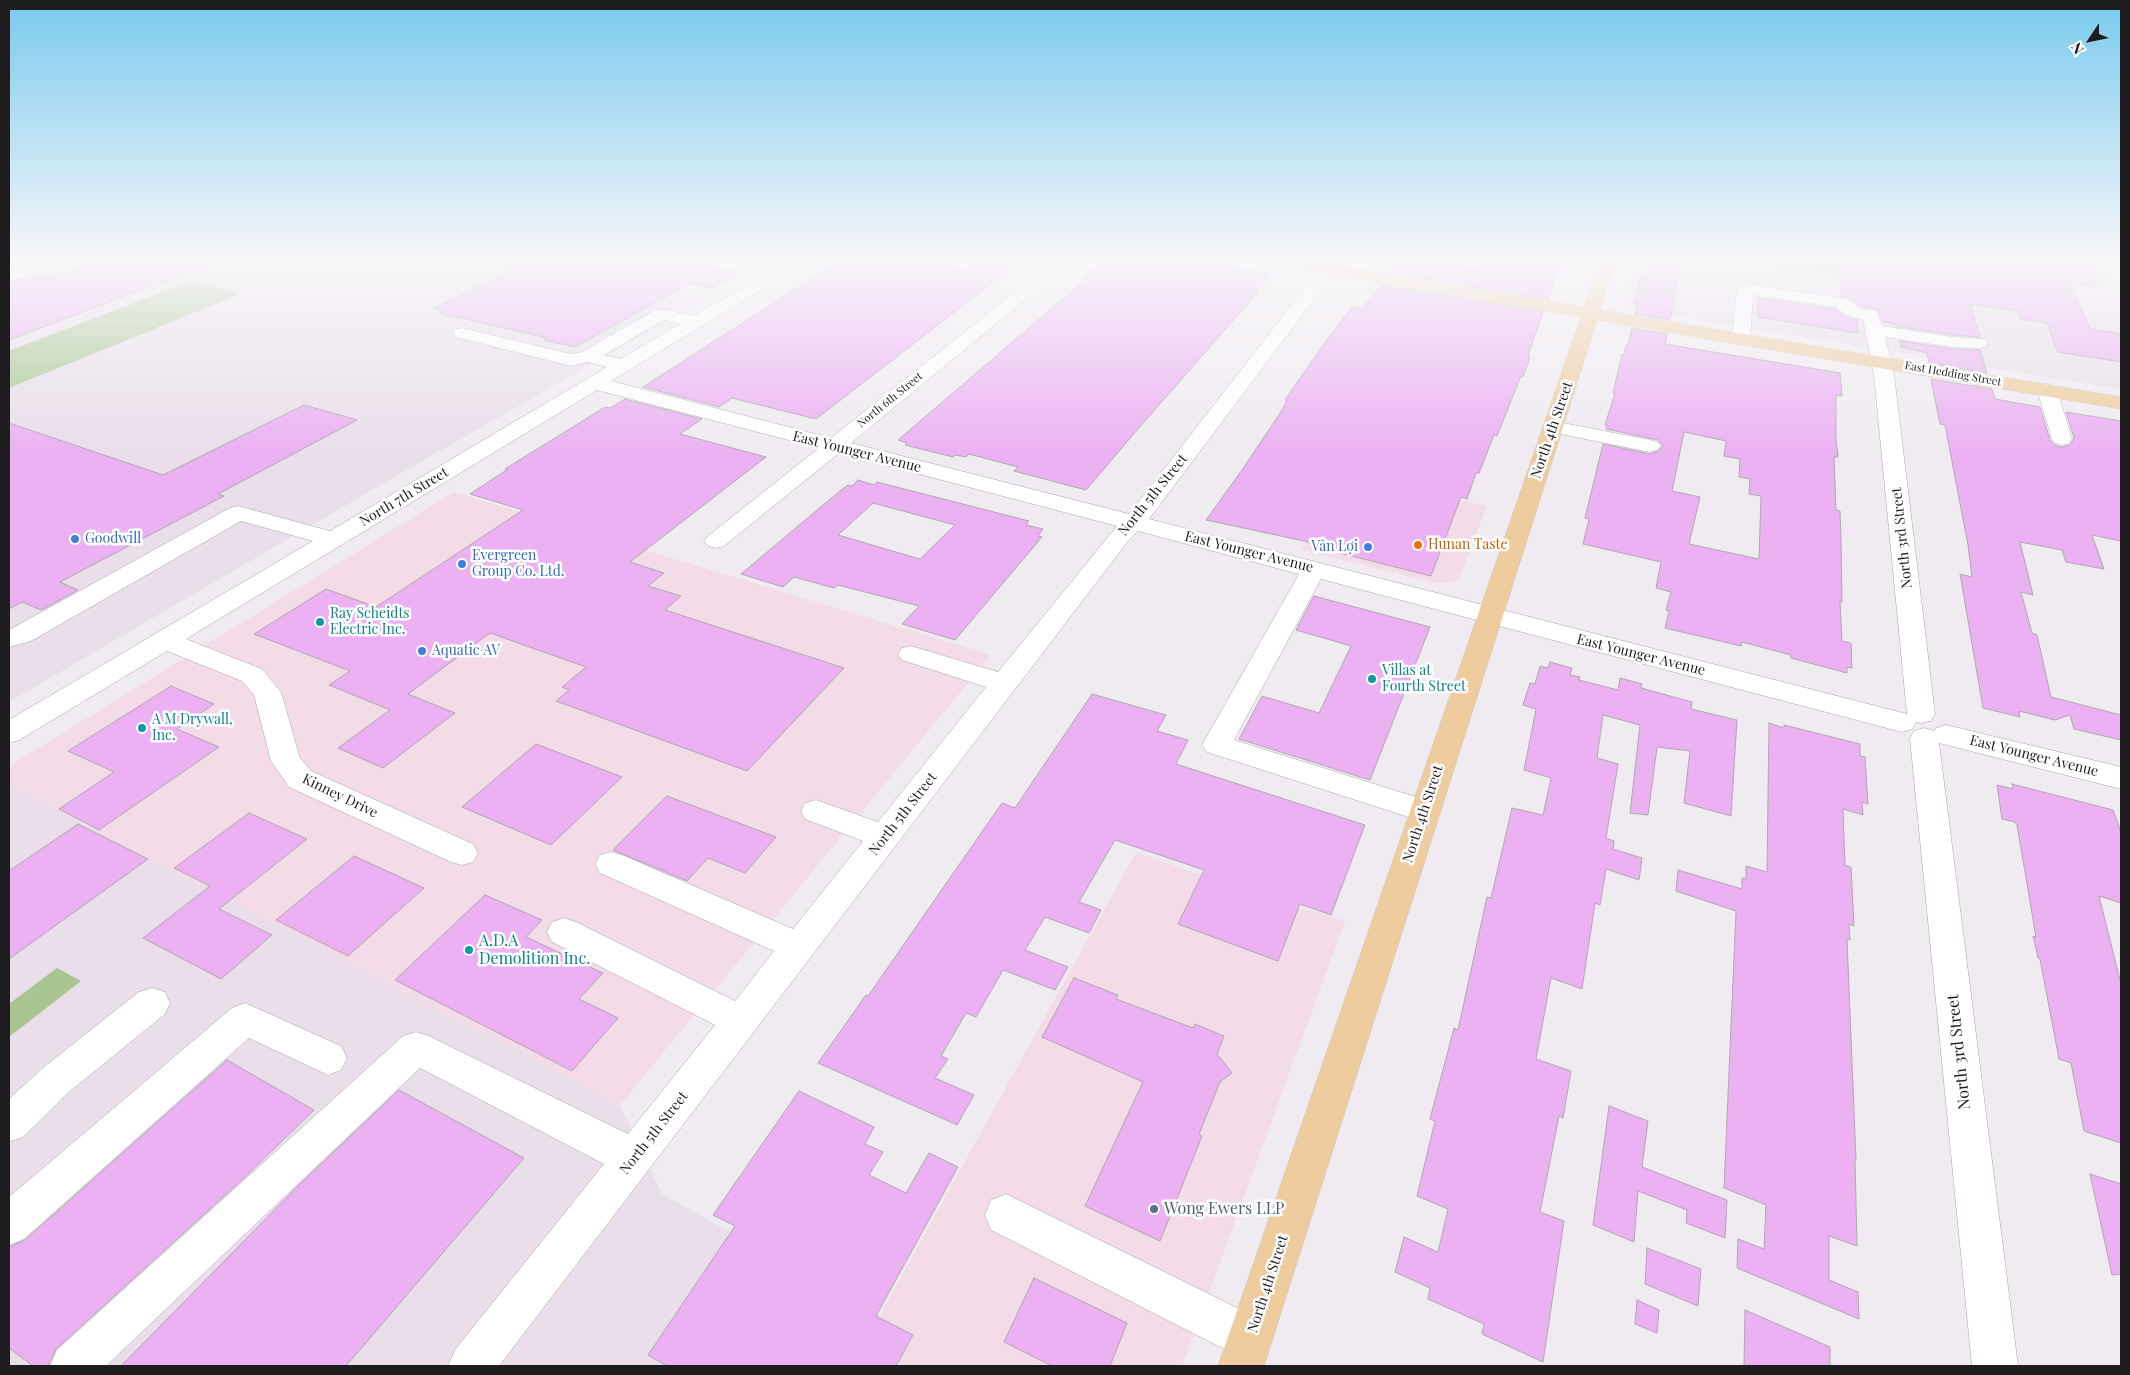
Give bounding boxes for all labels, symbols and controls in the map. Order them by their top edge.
north arrow [2065,15,2115,65]
text: N [2066,39,2088,58]
street label: East Hedding Street [1904,359,2002,389]
street label: North 6th Street [855,370,925,430]
street label: North 4th Street [1528,379,1576,481]
street label: East Younger Avenue [791,428,923,476]
street label: North 5th Street [1115,451,1191,539]
street label: North 7th Street [357,464,451,530]
street label: North 3rd Street [1888,487,1916,589]
street label: East Younger Avenue [1183,528,1315,576]
place label: Goodwill [85,531,141,547]
marker: Goodwill [69,533,81,545]
place label: Hunan Taste [1428,537,1508,553]
place label: Vân Lợi [1311,539,1358,555]
marker: Hunan Taste [1412,539,1424,551]
marker: Vân Lợi [1362,541,1374,553]
place label: Evergreen Group Co. Ltd. [472,548,564,580]
marker: Evergreen Group Co. Ltd. [456,558,468,570]
place label: Ray Scheidts Electric Inc. [330,606,410,638]
marker: Ray Scheidts Electric Inc. [314,616,326,628]
street label: East Younger Avenue [1575,631,1707,679]
place label: Aquatic AV [432,643,500,659]
marker: Aquatic AV [416,645,428,657]
place label: Villas at Fourth Street [1382,663,1466,696]
marker: Villas at Fourth Street [1366,673,1378,685]
place label: A M Drywall, Inc. [152,712,233,744]
marker: A M Drywall, Inc. [136,722,148,734]
street label: East Younger Avenue [1968,732,2100,780]
street label: North 4th Street [1399,763,1447,865]
street label: North 5th Street [866,769,940,859]
street label: Kinney Drive [300,771,380,821]
place label: A.D.A Demolition Inc. [479,931,590,969]
marker: A.D.A Demolition Inc. [463,944,475,956]
street label: North 3rd Street [1943,993,1975,1111]
street label: North 5th Street [617,1088,691,1178]
place label: Wong Ewers LLP [1164,1199,1284,1219]
marker: Wong Ewers LLP [1148,1203,1160,1215]
street label: North 4th Street [1244,1233,1292,1335]

